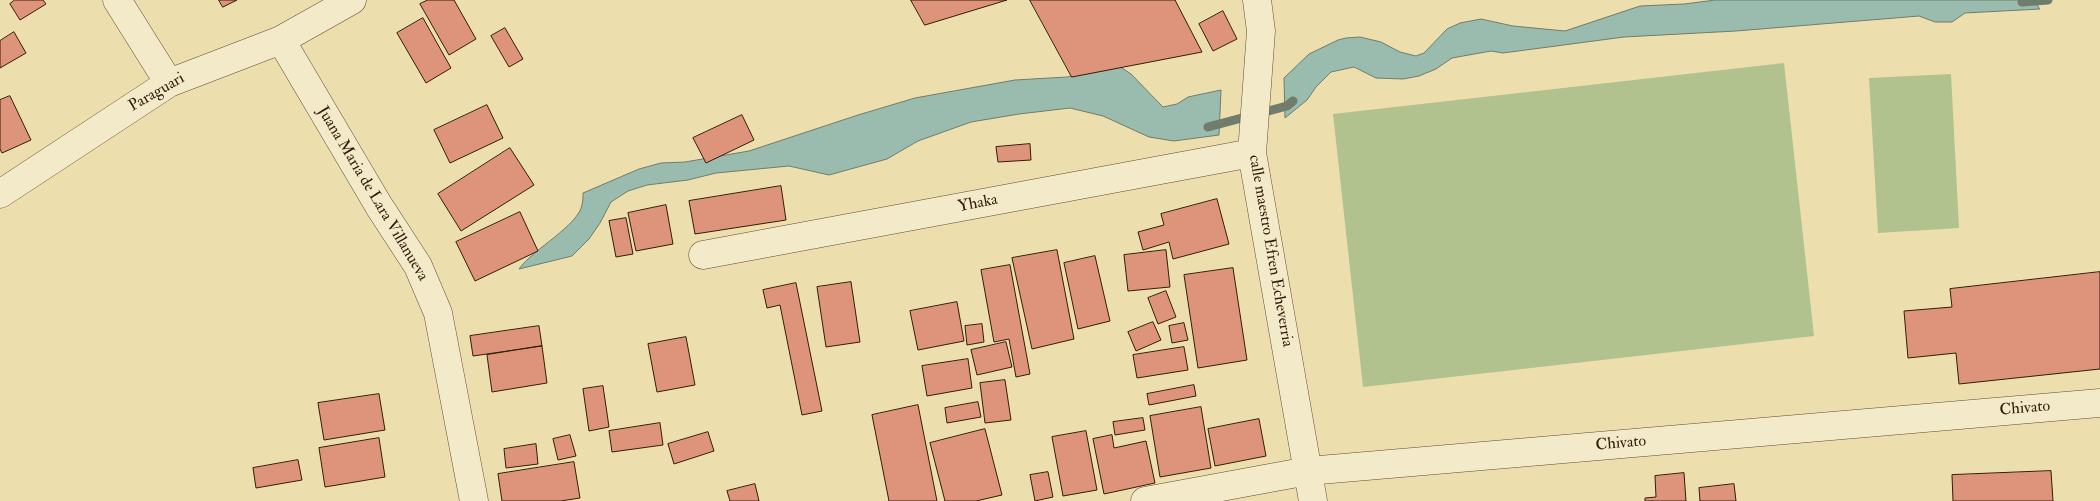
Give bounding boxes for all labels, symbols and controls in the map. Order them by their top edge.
street label: Paraguari [126,69,188,117]
street label: Juana Maria de Lara Villanueva [312,103,432,285]
street label: calle maestro Efren Echeverria [1244,153,1296,349]
street label: Yhaka [957,191,999,217]
street label: Chivato [1999,397,2051,421]
street label: Chivato [1595,432,1647,456]

